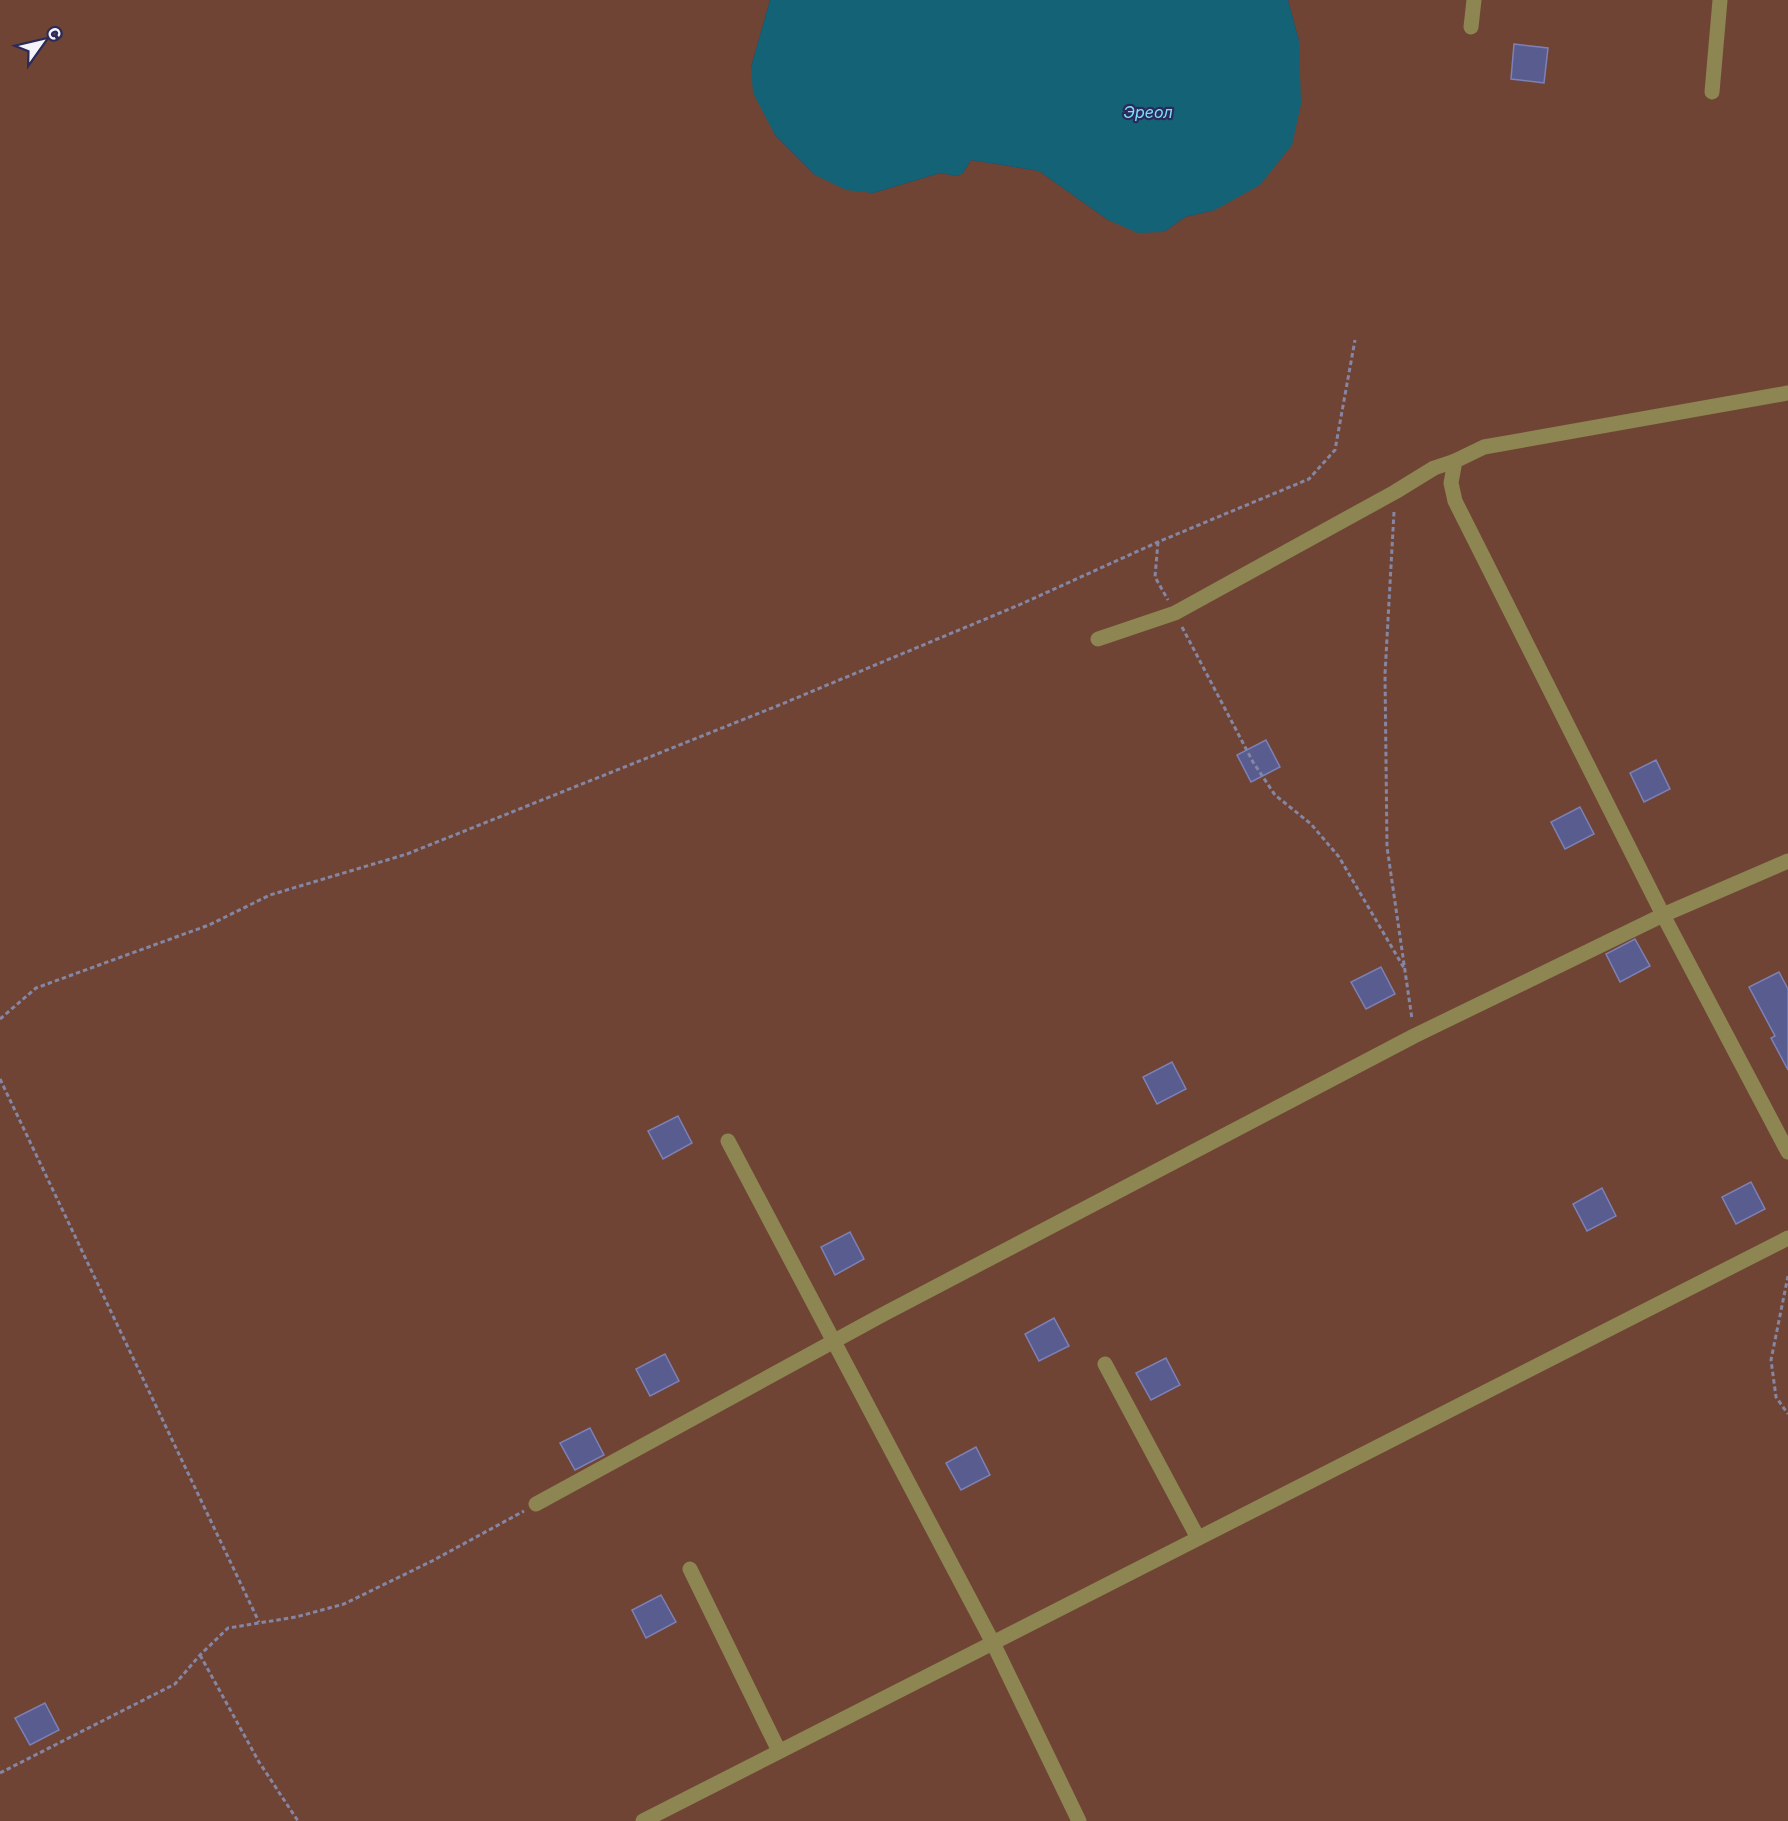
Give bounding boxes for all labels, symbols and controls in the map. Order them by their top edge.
north arrow [12,12,72,72]
text: С [43,23,66,44]
water label: Эреол [1123,102,1173,122]

